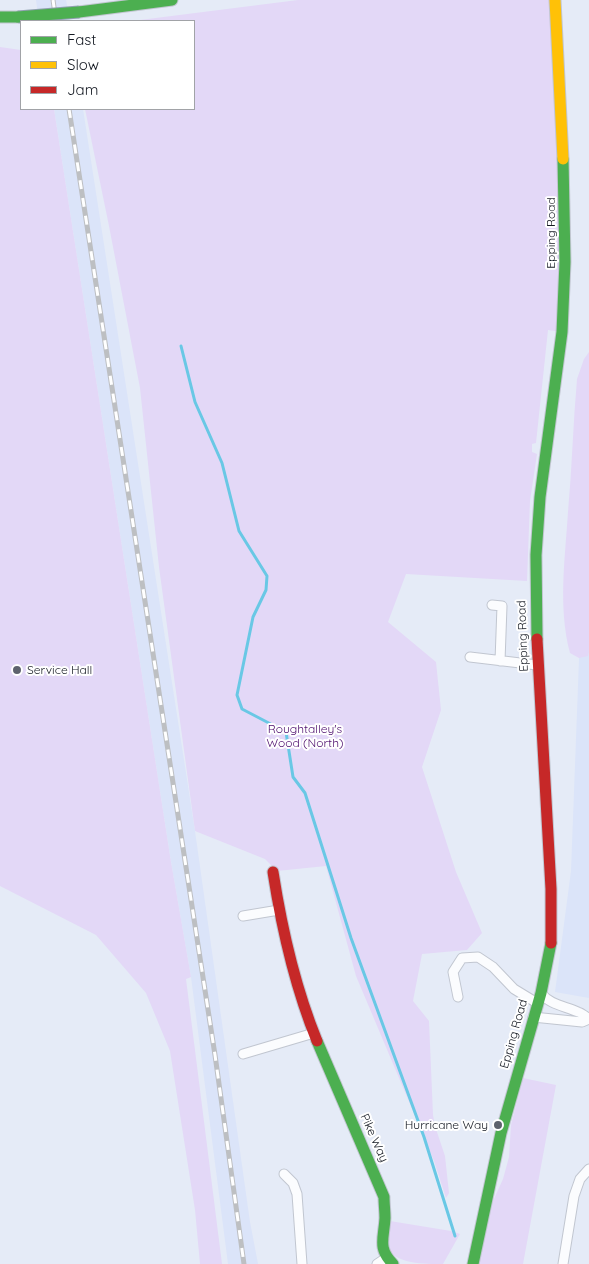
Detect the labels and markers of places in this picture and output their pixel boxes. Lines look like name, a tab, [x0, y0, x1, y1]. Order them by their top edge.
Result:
place label: Service Hall	[27, 663, 92, 677]
marker: Service Hall	[11, 664, 23, 676]
place label: Hurricane Way	[405, 1118, 488, 1132]
marker: Hurricane Way	[492, 1119, 504, 1131]

